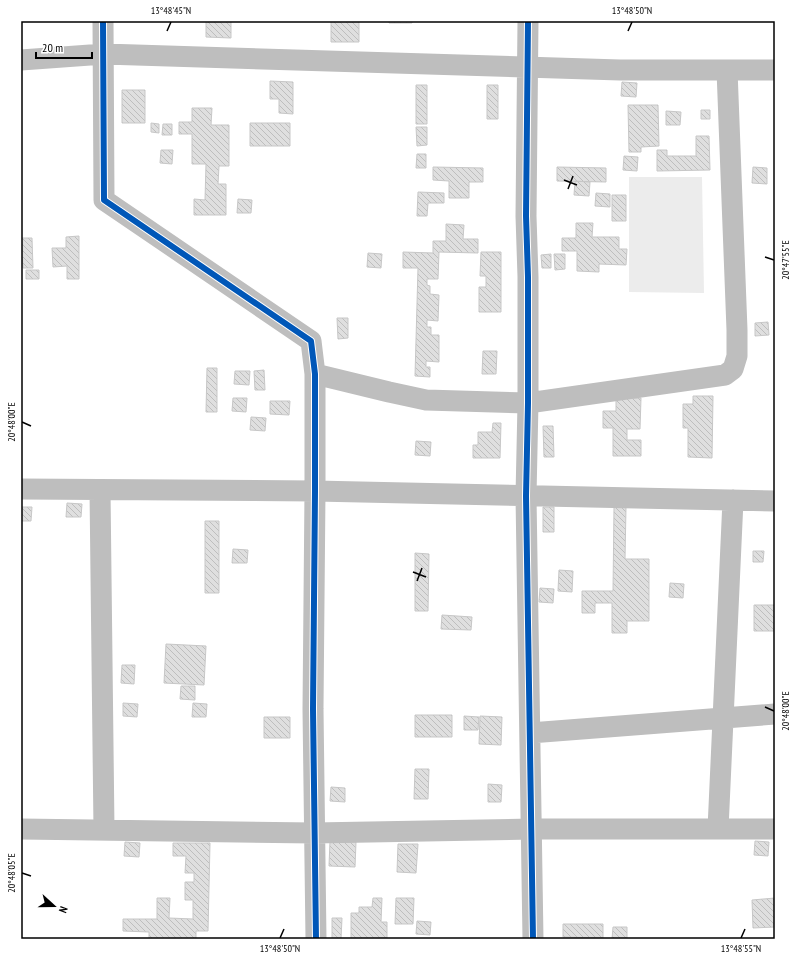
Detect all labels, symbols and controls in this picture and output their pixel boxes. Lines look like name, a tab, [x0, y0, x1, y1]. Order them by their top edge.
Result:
text: 13°48'45"N	[151, 4, 191, 17]
text: 13°48'50"N	[612, 4, 652, 17]
scale bar	[36, 34, 92, 60]
text: 20 m	[42, 40, 63, 55]
text: 20°47'55"E	[779, 240, 792, 280]
text: 20°48'00"E	[5, 402, 18, 442]
text: 20°48'00"E	[779, 691, 792, 731]
text: 20°48'05"E	[5, 853, 18, 893]
north arrow	[34, 886, 74, 926]
text: N	[56, 904, 71, 915]
text: 13°48'50"N	[260, 942, 300, 955]
text: 13°48'55"N	[721, 942, 761, 955]

